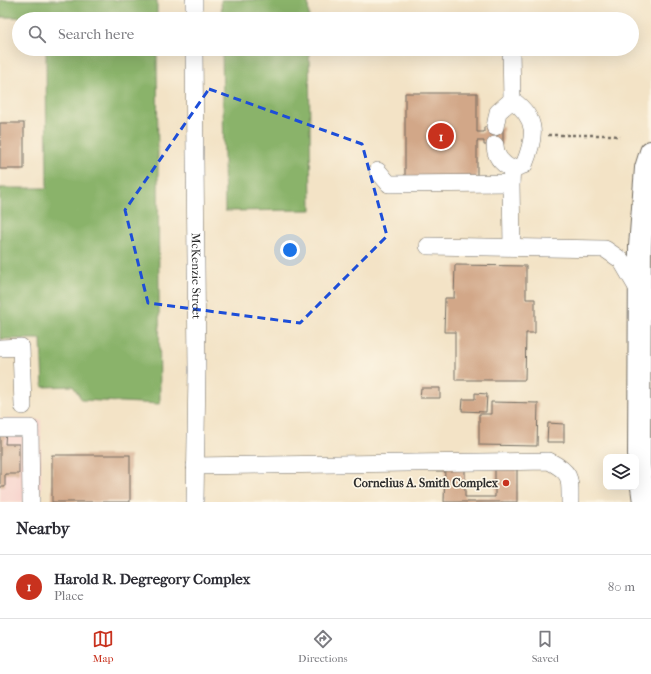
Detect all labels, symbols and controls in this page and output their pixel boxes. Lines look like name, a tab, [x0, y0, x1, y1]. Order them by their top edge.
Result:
search box	[12, 12, 639, 56]
icon: search	[26, 23, 48, 45]
text: Search here	[58, 25, 134, 43]
pin: 1	[428, 121, 454, 151]
street label: McKenzie Street	[189, 233, 204, 320]
your location	[280, 240, 300, 260]
map controls	[603, 454, 639, 490]
button: layers	[603, 454, 639, 490]
place label: Cornelius A. Smith Complex	[354, 476, 499, 491]
marker: Cornelius A. Smith Complex	[501, 478, 511, 488]
text: Nearby	[16, 518, 70, 538]
text: Harold R. Degregory Complex	[54, 570, 250, 588]
text: 1	[27, 579, 31, 594]
text: 80 m	[608, 579, 635, 594]
text: Place	[54, 588, 84, 603]
tab: Map	[92, 628, 114, 665]
tab: Directions	[298, 628, 348, 665]
tab: Saved	[532, 628, 559, 665]

